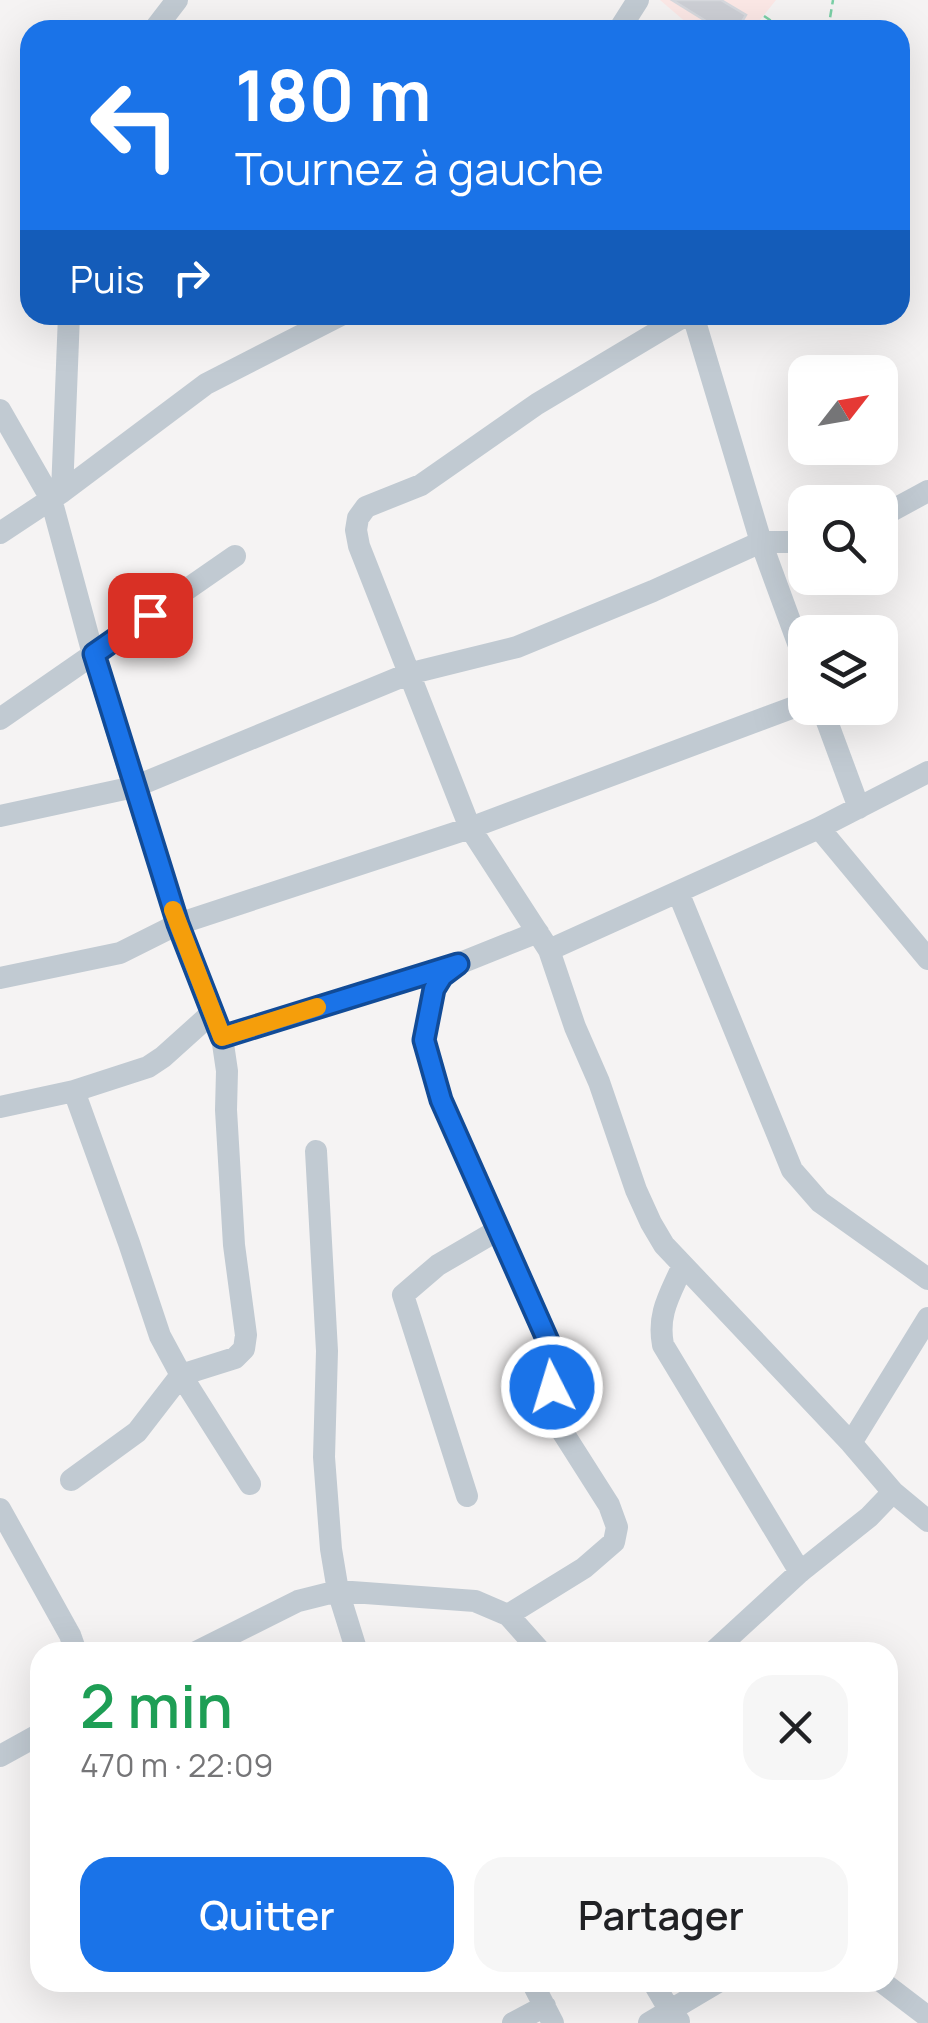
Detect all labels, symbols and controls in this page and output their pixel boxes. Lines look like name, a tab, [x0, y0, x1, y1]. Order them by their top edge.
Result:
text: 180 m	[235, 46, 432, 142]
icon: left	[70, 60, 200, 190]
text: Tournez à gauche	[235, 137, 604, 199]
icon: right	[164, 250, 219, 305]
text: Puis	[70, 252, 144, 304]
north arrow	[788, 355, 898, 465]
map controls	[788, 355, 898, 725]
button: search	[788, 485, 898, 595]
pin	[108, 573, 193, 658]
icon: arrive	[123, 588, 178, 643]
button: layers	[788, 615, 898, 725]
position arrow	[500, 1335, 604, 1439]
text: 2 min	[80, 1664, 233, 1746]
button: close	[743, 1675, 848, 1780]
text: 470 m · 22:09	[80, 1743, 273, 1787]
button: Quitter	[80, 1857, 454, 1972]
button: Partager	[474, 1857, 848, 1972]

